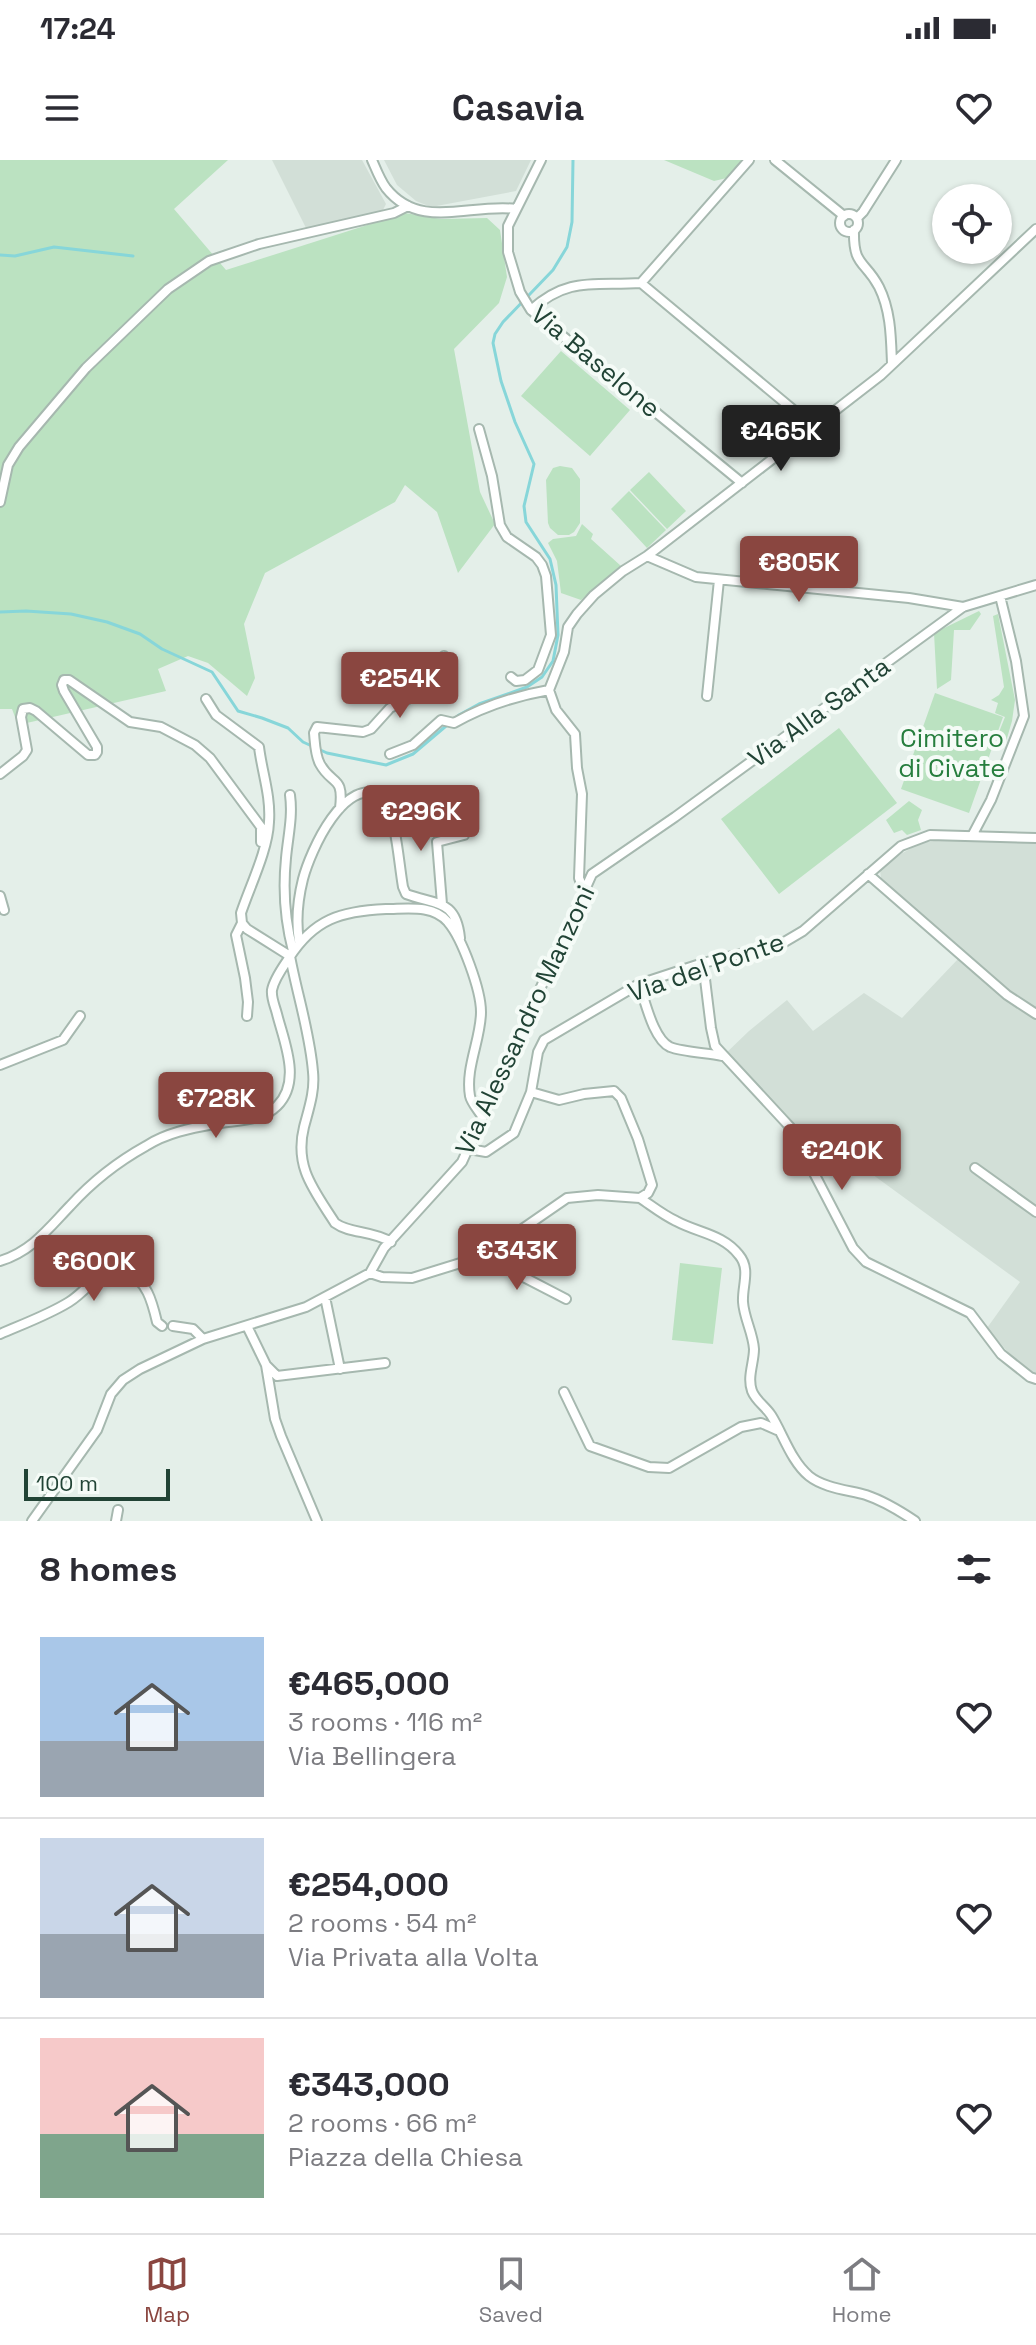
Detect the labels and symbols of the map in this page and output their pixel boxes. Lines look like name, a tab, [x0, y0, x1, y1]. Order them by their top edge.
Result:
street label: Via Baselone	[524, 297, 668, 425]
pin: €465K	[725, 405, 837, 473]
pin: €805K	[743, 536, 855, 604]
street label: Via Alla Santa	[741, 649, 897, 775]
pin: €254K	[344, 652, 456, 720]
park label: Cimitero di Civate	[898, 721, 1006, 785]
pin: €296K	[365, 785, 477, 853]
street label: Via Alessandro Manzoni	[448, 880, 602, 1160]
street label: Via del Ponte	[623, 924, 789, 1010]
pin: €728K	[160, 1072, 272, 1140]
pin: €240K	[786, 1124, 898, 1192]
pin: €343K	[461, 1224, 573, 1292]
pin: €600K	[38, 1235, 150, 1303]
scale bar	[24, 1465, 170, 1501]

